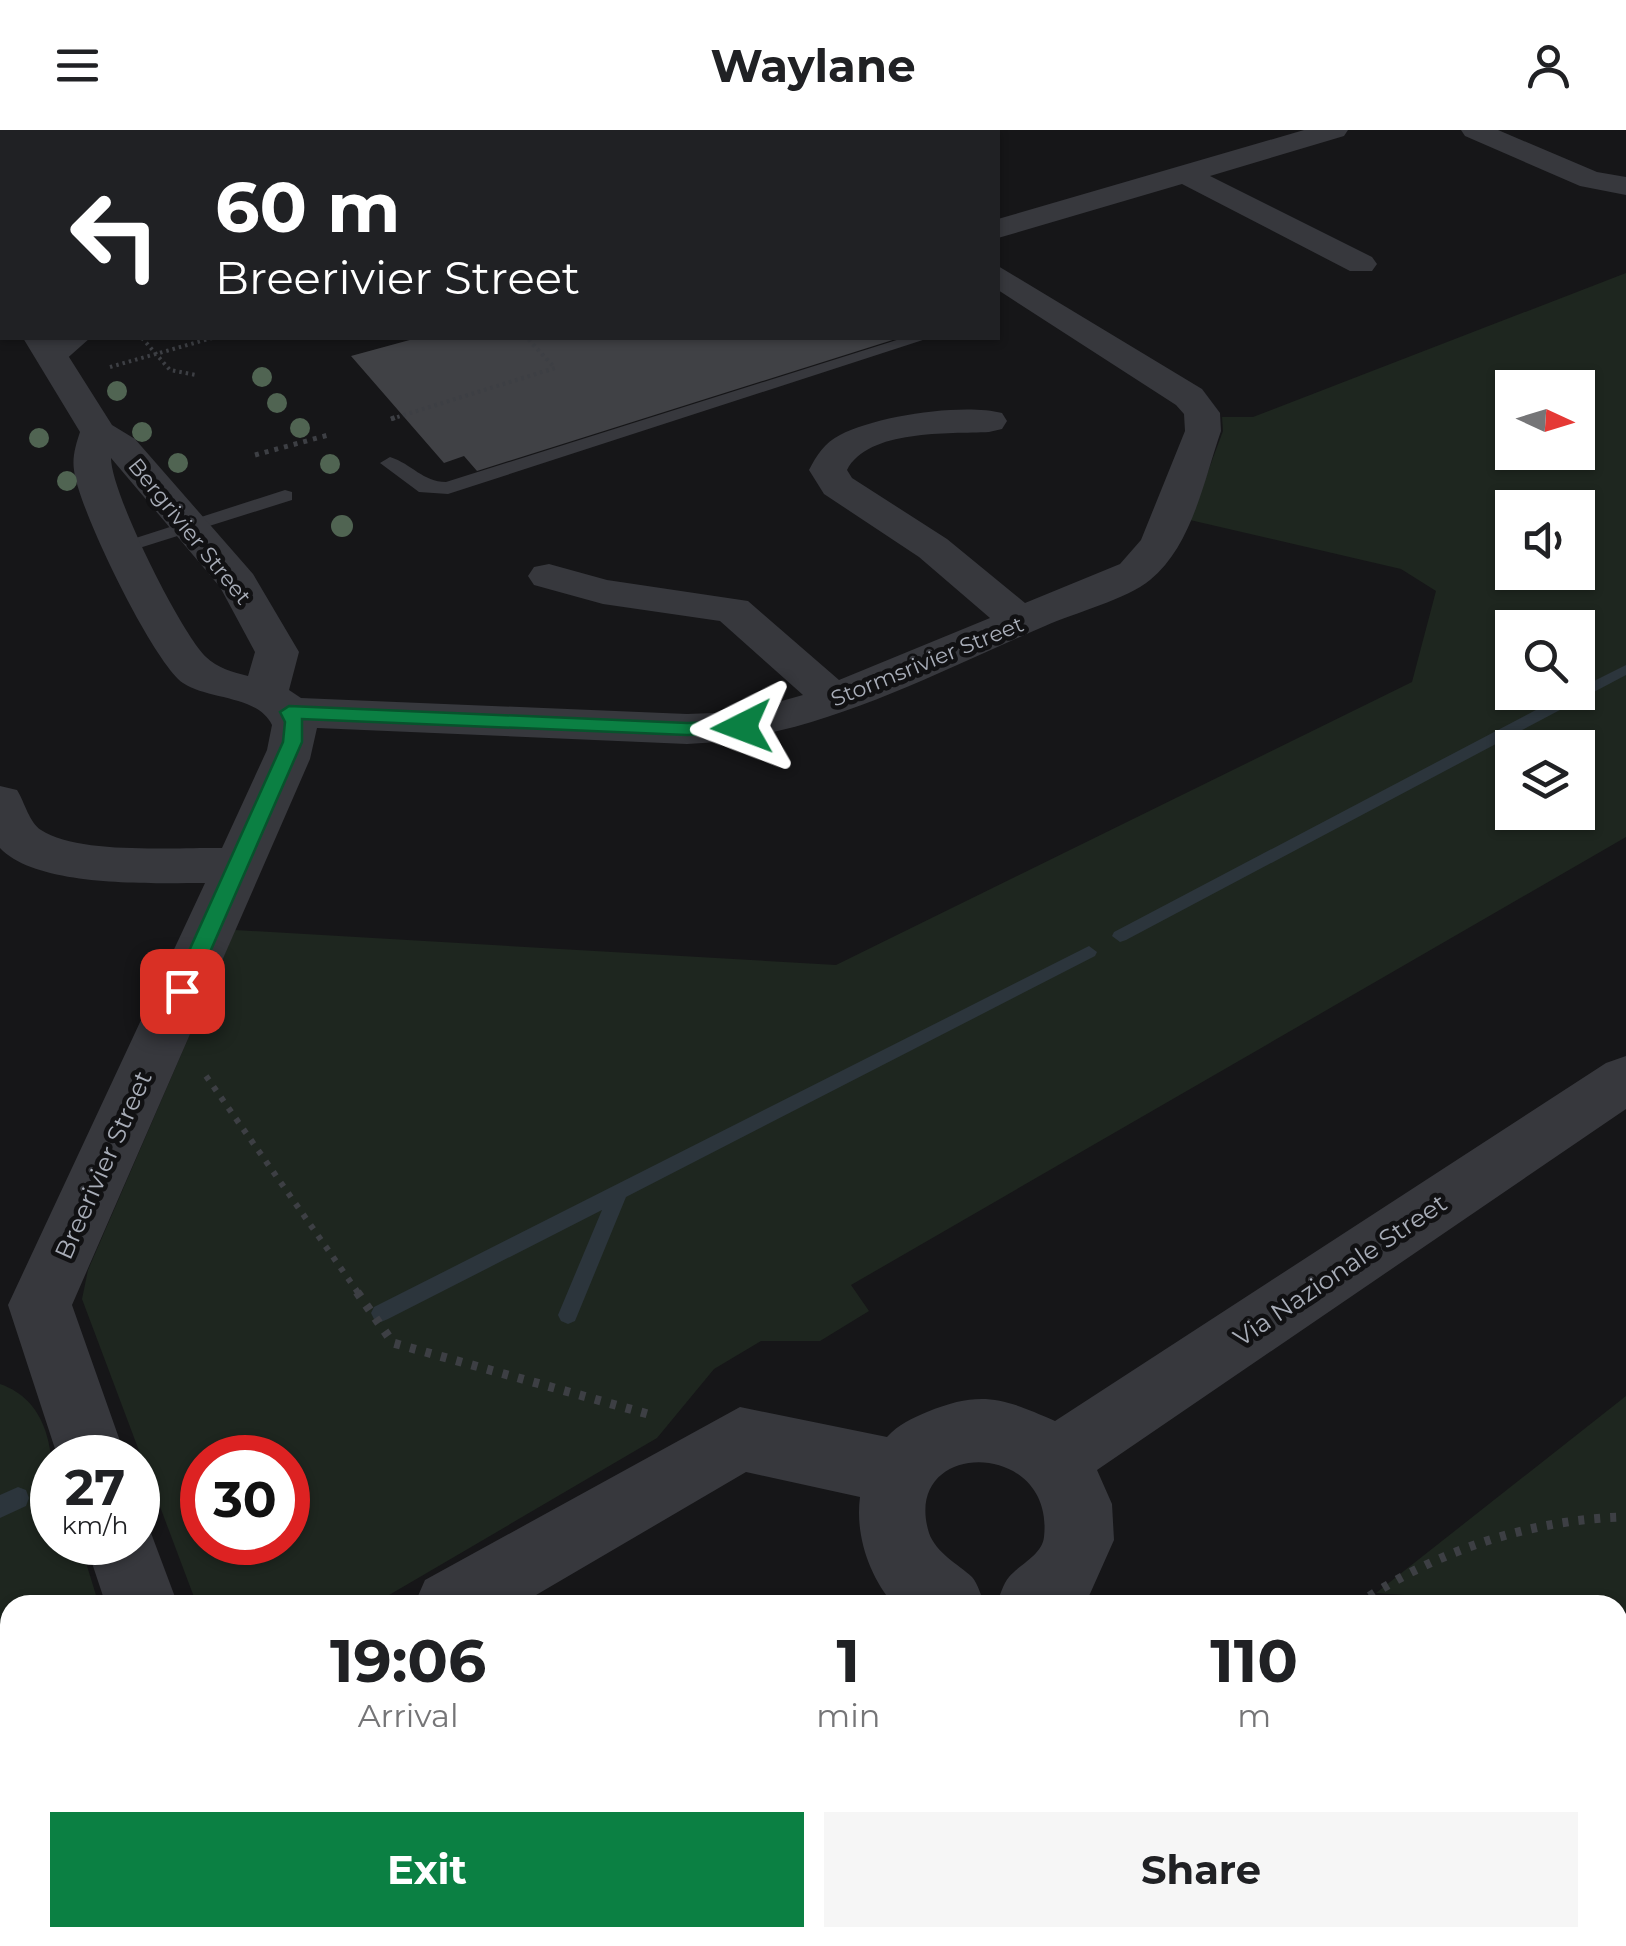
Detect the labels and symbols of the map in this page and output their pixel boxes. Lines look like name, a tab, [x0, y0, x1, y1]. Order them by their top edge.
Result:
north arrow	[1495, 370, 1595, 470]
street label: Bergrivier Street	[122, 453, 257, 610]
street label: Stormsrivier Street	[827, 610, 1028, 712]
position arrow	[690, 675, 794, 779]
pin	[140, 949, 225, 1034]
street label: Breerivier Street	[48, 1066, 158, 1264]
street label: Via Nazionale Street	[1228, 1187, 1452, 1353]
speed limit sign: 30	[180, 1435, 310, 1565]

